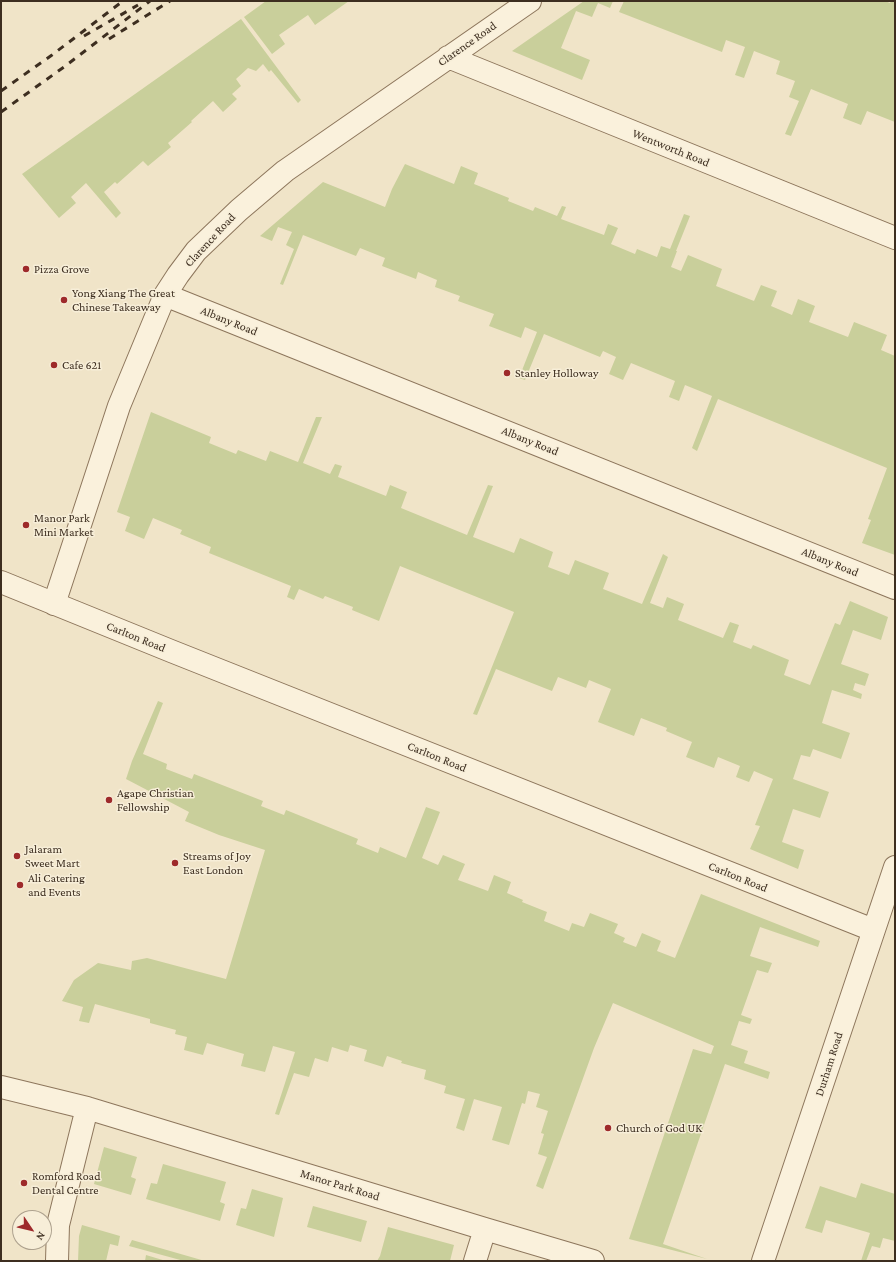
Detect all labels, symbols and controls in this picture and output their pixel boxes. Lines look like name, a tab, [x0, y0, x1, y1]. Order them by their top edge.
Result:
street label: Clarence Road	[435, 19, 499, 69]
street label: Wentworth Road	[630, 126, 712, 170]
street label: Clarence Road	[181, 210, 239, 270]
place label: Pizza Grove	[34, 262, 89, 276]
marker: Pizza Grove	[21, 264, 31, 274]
place label: Yong Xiang The Great Chinese Takeaway	[72, 286, 175, 314]
marker: Yong Xiang The Great Chinese Takeaway	[59, 295, 69, 305]
street label: Albany Road	[198, 303, 260, 339]
place label: Cafe 621	[62, 358, 101, 372]
marker: Cafe 621	[49, 360, 59, 370]
place label: Stanley Holloway	[515, 366, 599, 380]
marker: Stanley Holloway	[502, 368, 512, 378]
street label: Albany Road	[499, 423, 561, 459]
place label: Manor Park Mini Market	[34, 511, 94, 539]
marker: Manor Park Mini Market	[21, 520, 31, 530]
street label: Albany Road	[799, 544, 861, 580]
street label: Carlton Road	[104, 619, 168, 655]
street label: Carlton Road	[405, 739, 469, 775]
place label: Agape Christian Fellowship	[117, 786, 194, 814]
marker: Agape Christian Fellowship	[104, 795, 114, 805]
place label: Jalaram Sweet Mart	[25, 842, 80, 870]
place label: Streams of Joy East London	[183, 849, 251, 877]
marker: Jalaram Sweet Mart	[12, 851, 22, 861]
marker: Streams of Joy East London	[170, 858, 180, 868]
street label: Carlton Road	[706, 859, 770, 895]
place label: Ali Catering and Events	[28, 871, 85, 899]
marker: Ali Catering and Events	[15, 880, 25, 890]
street label: Durham Road	[812, 1030, 846, 1098]
place label: Church of God UK	[616, 1121, 702, 1135]
marker: Church of God UK	[603, 1123, 613, 1133]
street label: Manor Park Road	[299, 1166, 381, 1204]
place label: Romford Road Dental Centre	[32, 1169, 100, 1197]
marker: Romford Road Dental Centre	[19, 1178, 29, 1188]
north arrow	[12, 1210, 52, 1250]
text: N	[34, 1230, 48, 1243]

